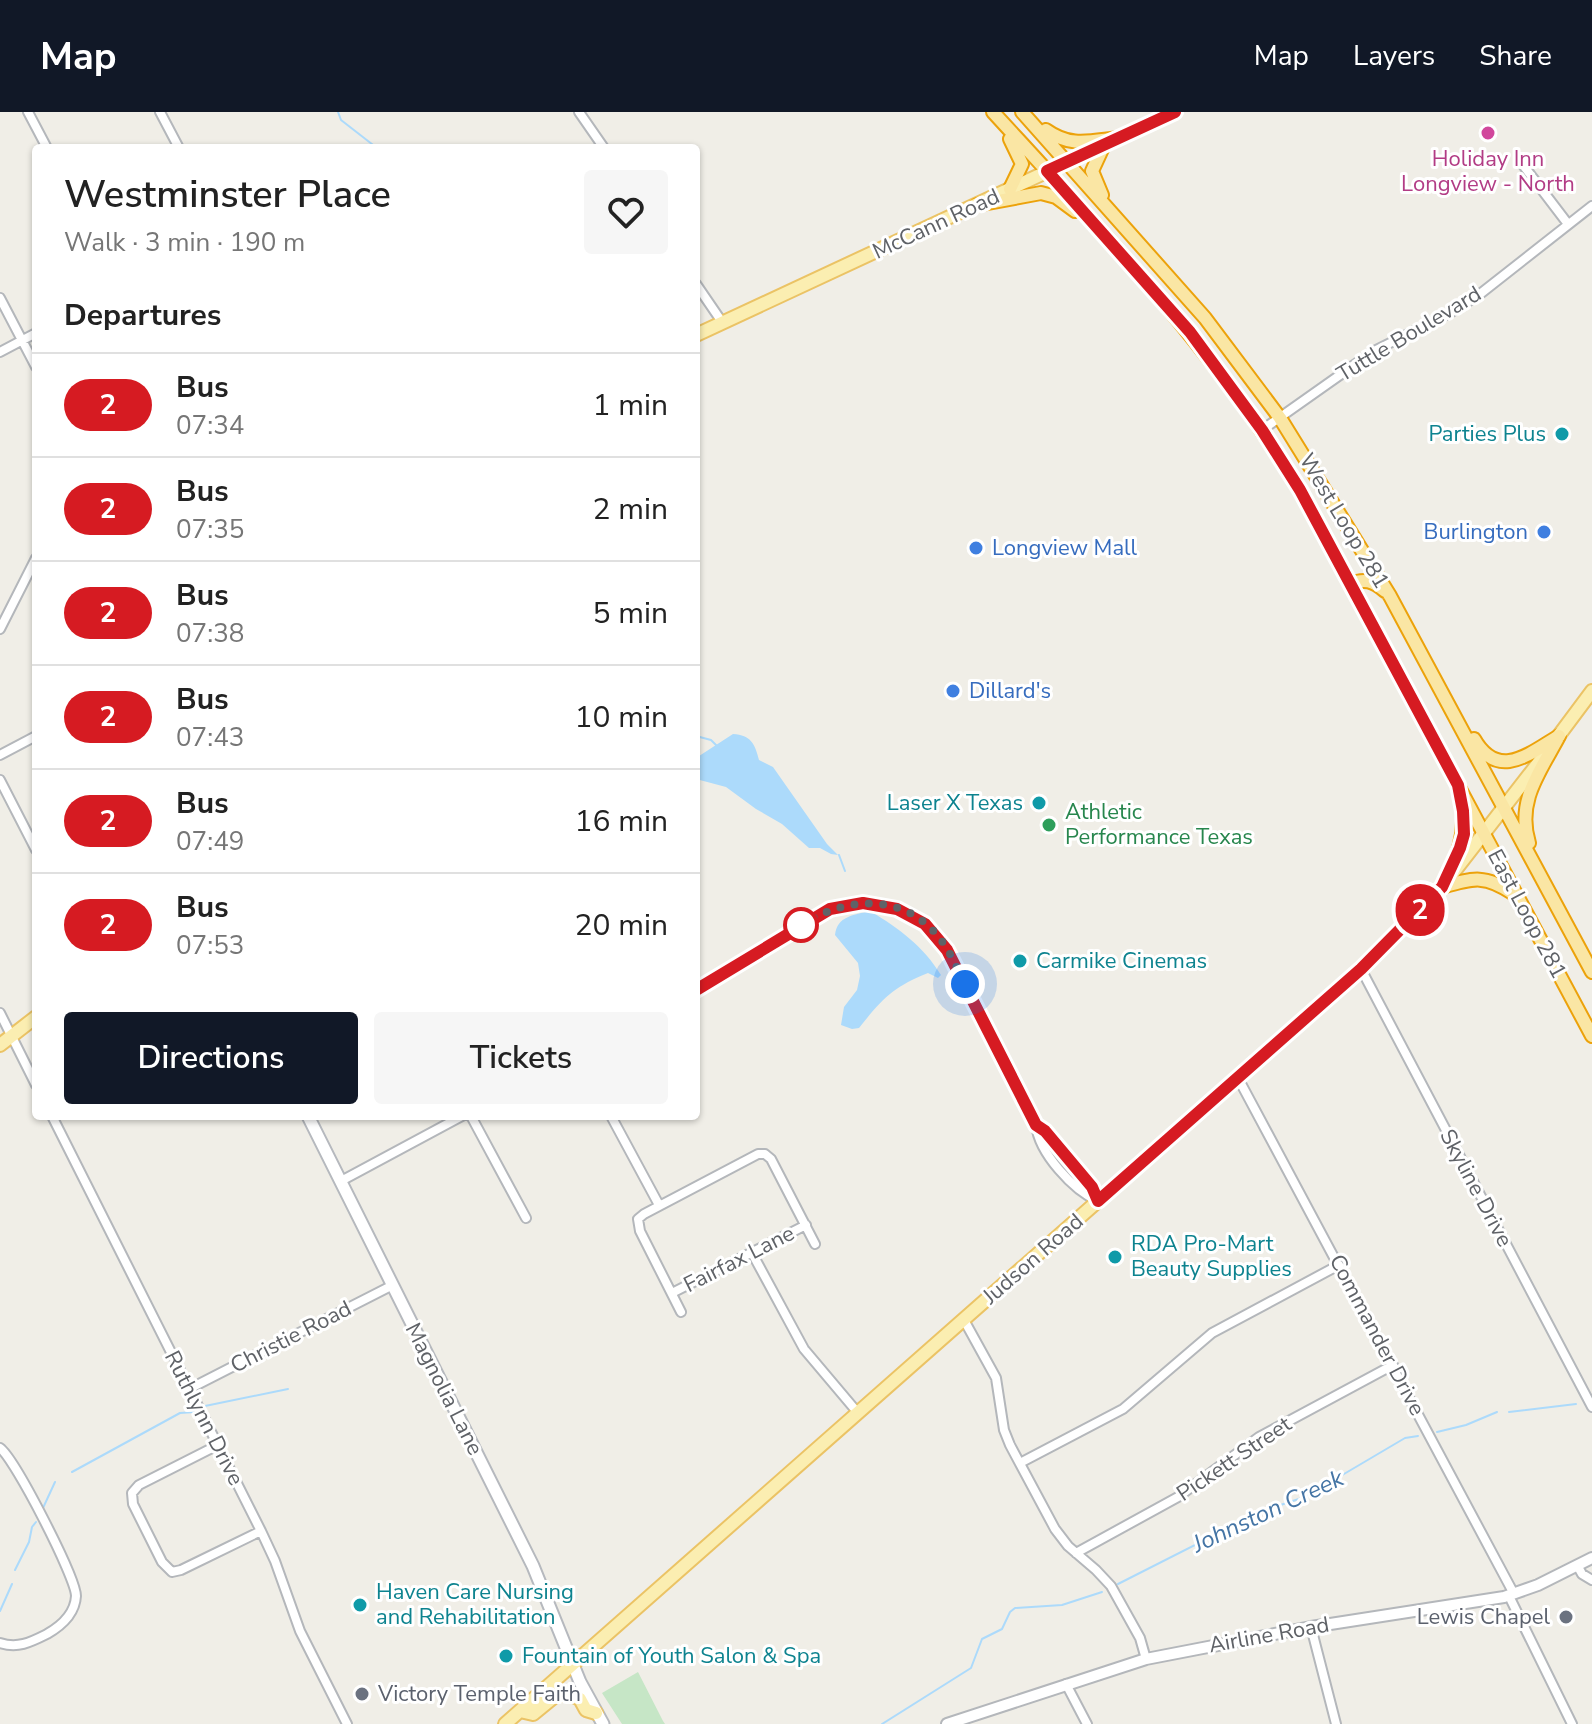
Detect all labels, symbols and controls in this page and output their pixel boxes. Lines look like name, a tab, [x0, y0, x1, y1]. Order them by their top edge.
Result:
text: Map	[40, 31, 117, 82]
text: Map	[1254, 37, 1309, 75]
text: Layers	[1353, 37, 1435, 75]
text: Share	[1479, 37, 1552, 75]
marker: Holiday Inn Longview - North	[1479, 124, 1497, 142]
place label: Holiday Inn Longview - North	[1401, 144, 1575, 199]
text: Westminster Place	[64, 169, 391, 220]
button: heart	[584, 170, 668, 254]
street label: McCann Road	[868, 181, 1004, 267]
text: Walk · 3 min · 190 m	[64, 225, 305, 260]
street label: Tuttle Boulevard	[1331, 279, 1487, 389]
text: Departures	[64, 295, 221, 336]
text: Bus	[176, 367, 229, 408]
text: 1 min	[593, 385, 668, 426]
text: 2	[100, 386, 116, 424]
text: 07:34	[176, 408, 244, 443]
place label: Parties Plus	[1428, 419, 1546, 449]
marker: Parties Plus	[1553, 425, 1571, 443]
street label: West Loop 281	[1292, 448, 1396, 594]
text: Bus	[176, 471, 229, 512]
text: 2 min	[593, 489, 668, 530]
text: 2	[100, 490, 116, 528]
text: 07:35	[176, 512, 244, 547]
place label: Burlington	[1424, 517, 1528, 547]
marker: Burlington	[1535, 523, 1553, 541]
place label: Longview Mall	[992, 533, 1138, 563]
marker: Longview Mall	[967, 539, 985, 557]
text: Bus	[176, 575, 229, 616]
text: 5 min	[593, 593, 668, 634]
text: 2	[100, 594, 116, 632]
text: 07:38	[176, 616, 244, 651]
place label: Dillard's	[969, 676, 1051, 706]
text: Bus	[176, 679, 229, 720]
marker: Dillard's	[944, 682, 962, 700]
text: 10 min	[575, 697, 668, 738]
text: 2	[100, 698, 116, 736]
text: 07:43	[176, 720, 244, 755]
text: Bus	[176, 783, 229, 824]
place label: Laser X Texas	[887, 788, 1023, 818]
marker: Laser X Texas	[1030, 794, 1048, 812]
place label: Athletic Performance Texas	[1065, 797, 1253, 852]
text: 16 min	[575, 801, 668, 842]
text: 2	[100, 802, 116, 840]
marker: Athletic Performance Texas	[1040, 816, 1058, 834]
text: 07:49	[176, 824, 244, 859]
street label: East Loop 281	[1480, 844, 1574, 984]
line badge: 2	[1394, 884, 1446, 936]
text: Bus	[176, 887, 229, 928]
text: 2	[1412, 891, 1428, 929]
text: 20 min	[575, 905, 668, 946]
text: 2	[100, 906, 116, 944]
unlabelled marker	[784, 908, 818, 942]
text: 07:53	[176, 928, 244, 963]
place label: Carmike Cinemas	[1036, 946, 1207, 976]
marker: Carmike Cinemas	[1011, 952, 1029, 970]
your location	[945, 964, 985, 1004]
button: Directions	[64, 1012, 358, 1104]
button: Tickets	[374, 1012, 668, 1104]
street label: Skyline Drive	[1432, 1124, 1520, 1252]
street label: Judson Road	[975, 1207, 1090, 1312]
street label: Fairfax Lane	[678, 1218, 800, 1300]
place label: RDA Pro-Mart Beauty Supplies	[1131, 1229, 1292, 1284]
marker: RDA Pro-Mart Beauty Supplies	[1106, 1248, 1124, 1266]
street label: Commander Drive	[1322, 1249, 1432, 1421]
street label: Christie Road	[225, 1294, 357, 1380]
street label: Magnolia Lane	[398, 1318, 490, 1460]
street label: Ruthlynn Drive	[157, 1345, 251, 1491]
street label: Pickett Street	[1171, 1409, 1298, 1508]
water label: Johnston Creek	[1186, 1462, 1350, 1560]
place label: Haven Care Nursing and Rehabilitation	[376, 1577, 574, 1632]
marker: Haven Care Nursing and Rehabilitation	[351, 1596, 369, 1614]
place label: Lewis Chapel	[1417, 1602, 1550, 1632]
marker: Lewis Chapel	[1557, 1608, 1575, 1626]
street label: Airline Road	[1206, 1610, 1332, 1660]
place label: Fountain of Youth Salon & Spa	[522, 1641, 821, 1671]
marker: Fountain of Youth Salon & Spa	[497, 1647, 515, 1665]
place label: Victory Temple Faith	[377, 1679, 581, 1709]
marker: Victory Temple Faith	[353, 1685, 371, 1703]

